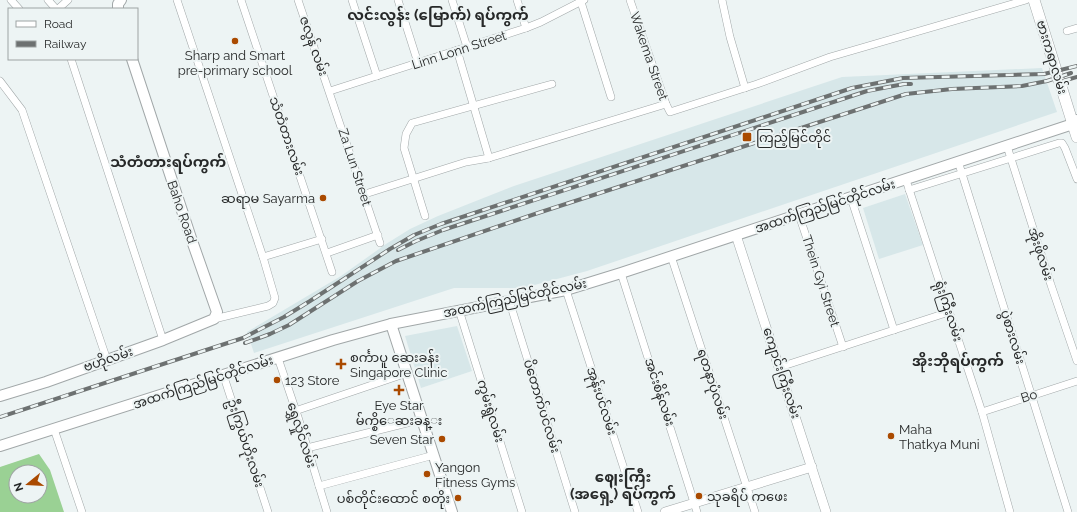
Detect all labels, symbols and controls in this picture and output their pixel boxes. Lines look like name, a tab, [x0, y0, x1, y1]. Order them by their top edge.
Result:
district label: လင်းလွန်း (မြောက်) ရပ်ကွက်	[347, 5, 529, 27]
legend	[8, 8, 138, 60]
street label: Wakema Street	[627, 10, 671, 103]
street label: ဇလွန် လမ်း	[294, 14, 332, 79]
text: Road	[44, 17, 73, 31]
street label: ဗားကရာလမ်း	[1031, 18, 1071, 97]
street label: Linn Lonn Street	[410, 27, 509, 72]
marker: Sharp and Smart pre-primary school	[230, 36, 240, 46]
text: Railway	[44, 37, 87, 51]
place label: Sharp and Smart pre-primary school	[178, 48, 293, 78]
street label: သံတံတားလမ်း	[267, 94, 308, 177]
street label: Za Lun Street	[335, 126, 375, 208]
place label: ကြည့်မြင်တိုင်	[756, 129, 831, 148]
marker: ကြည့်မြင်တိုင်	[741, 131, 753, 143]
district label: သံတံတားရပ်ကွက်	[110, 152, 226, 174]
street label: အထက်ကြည်မြင်တိုင်လမ်း	[753, 175, 898, 239]
street label: Baho Road	[164, 179, 200, 245]
place label: ဆရာမ Sayarma	[221, 191, 315, 209]
marker: ဆရာမ Sayarma	[318, 193, 328, 203]
street label: အိုးဖိုလမ်း	[1023, 225, 1058, 283]
street label: Thein Gyi Street	[799, 233, 843, 329]
street label: အထက်ကြည်မြင်တိုင်လမ်း	[442, 274, 589, 323]
street label: ရုံးကြီးလမ်း	[929, 278, 967, 344]
street label: ပွဲစားလမ်း	[995, 308, 1029, 367]
street label: ကျောင်းကြီးလမ်း	[757, 325, 805, 421]
street label: ဗဟိုလမ်း	[81, 343, 136, 377]
street label: ရတနာပုံလမ်း	[692, 346, 732, 422]
place label: စင်္ကာပူ ဆေးခန်း Singapore Clinic	[350, 349, 447, 380]
street label: အထက်ကြည်မြင်တိုင်လမ်း	[131, 351, 276, 415]
district label: အိုးဘိုရပ်ကွက်	[912, 351, 1004, 373]
street label: အင်းစိန်လမ်း	[639, 356, 679, 429]
street label: ပိတောက်ပင်လမ်း	[521, 357, 564, 455]
marker: စင်္ကာပူ ဆေးခန်း Singapore Clinic	[335, 358, 347, 370]
street label: အုန်းပင်လမ်း	[581, 365, 621, 438]
place label: 123 Store	[285, 373, 340, 388]
marker: 123 Store	[272, 375, 282, 385]
street label: ကွမ်းရွဲလမ်း	[471, 378, 509, 445]
marker: Eye Star မ်က္စိေဆးခန္း	[393, 384, 405, 396]
street label: Bo	[1019, 386, 1039, 406]
street label: ဦးကြွယ်ဟိုးလမ်း	[222, 396, 268, 490]
place label: Eye Star မ်က္စိေဆးခန္း	[356, 398, 442, 431]
street label: ရွှေလှိုင်လမ်း	[282, 400, 321, 471]
place label: Maha Thatkya Muni	[899, 422, 980, 452]
marker: Maha Thatkya Muni	[886, 431, 896, 441]
place label: Seven Star	[370, 432, 434, 447]
marker: Seven Star	[437, 434, 447, 444]
place label: Yangon Fitness Gyms	[435, 460, 515, 490]
north arrow	[8, 464, 48, 504]
district label: ဈေးကြီး (အရှေ့) ရပ်ကွက်	[570, 467, 676, 506]
marker: Yangon Fitness Gyms	[422, 469, 432, 479]
text: N	[11, 481, 26, 493]
place label: သုခရိပ် ကဖေး	[707, 488, 787, 507]
place label: ပစ်တိုင်းထောင် စတိုး	[337, 490, 450, 509]
marker: သုခရိပ် ကဖေး	[694, 491, 704, 501]
marker: ပစ်တိုင်းထောင် စတိုး	[453, 493, 463, 503]

